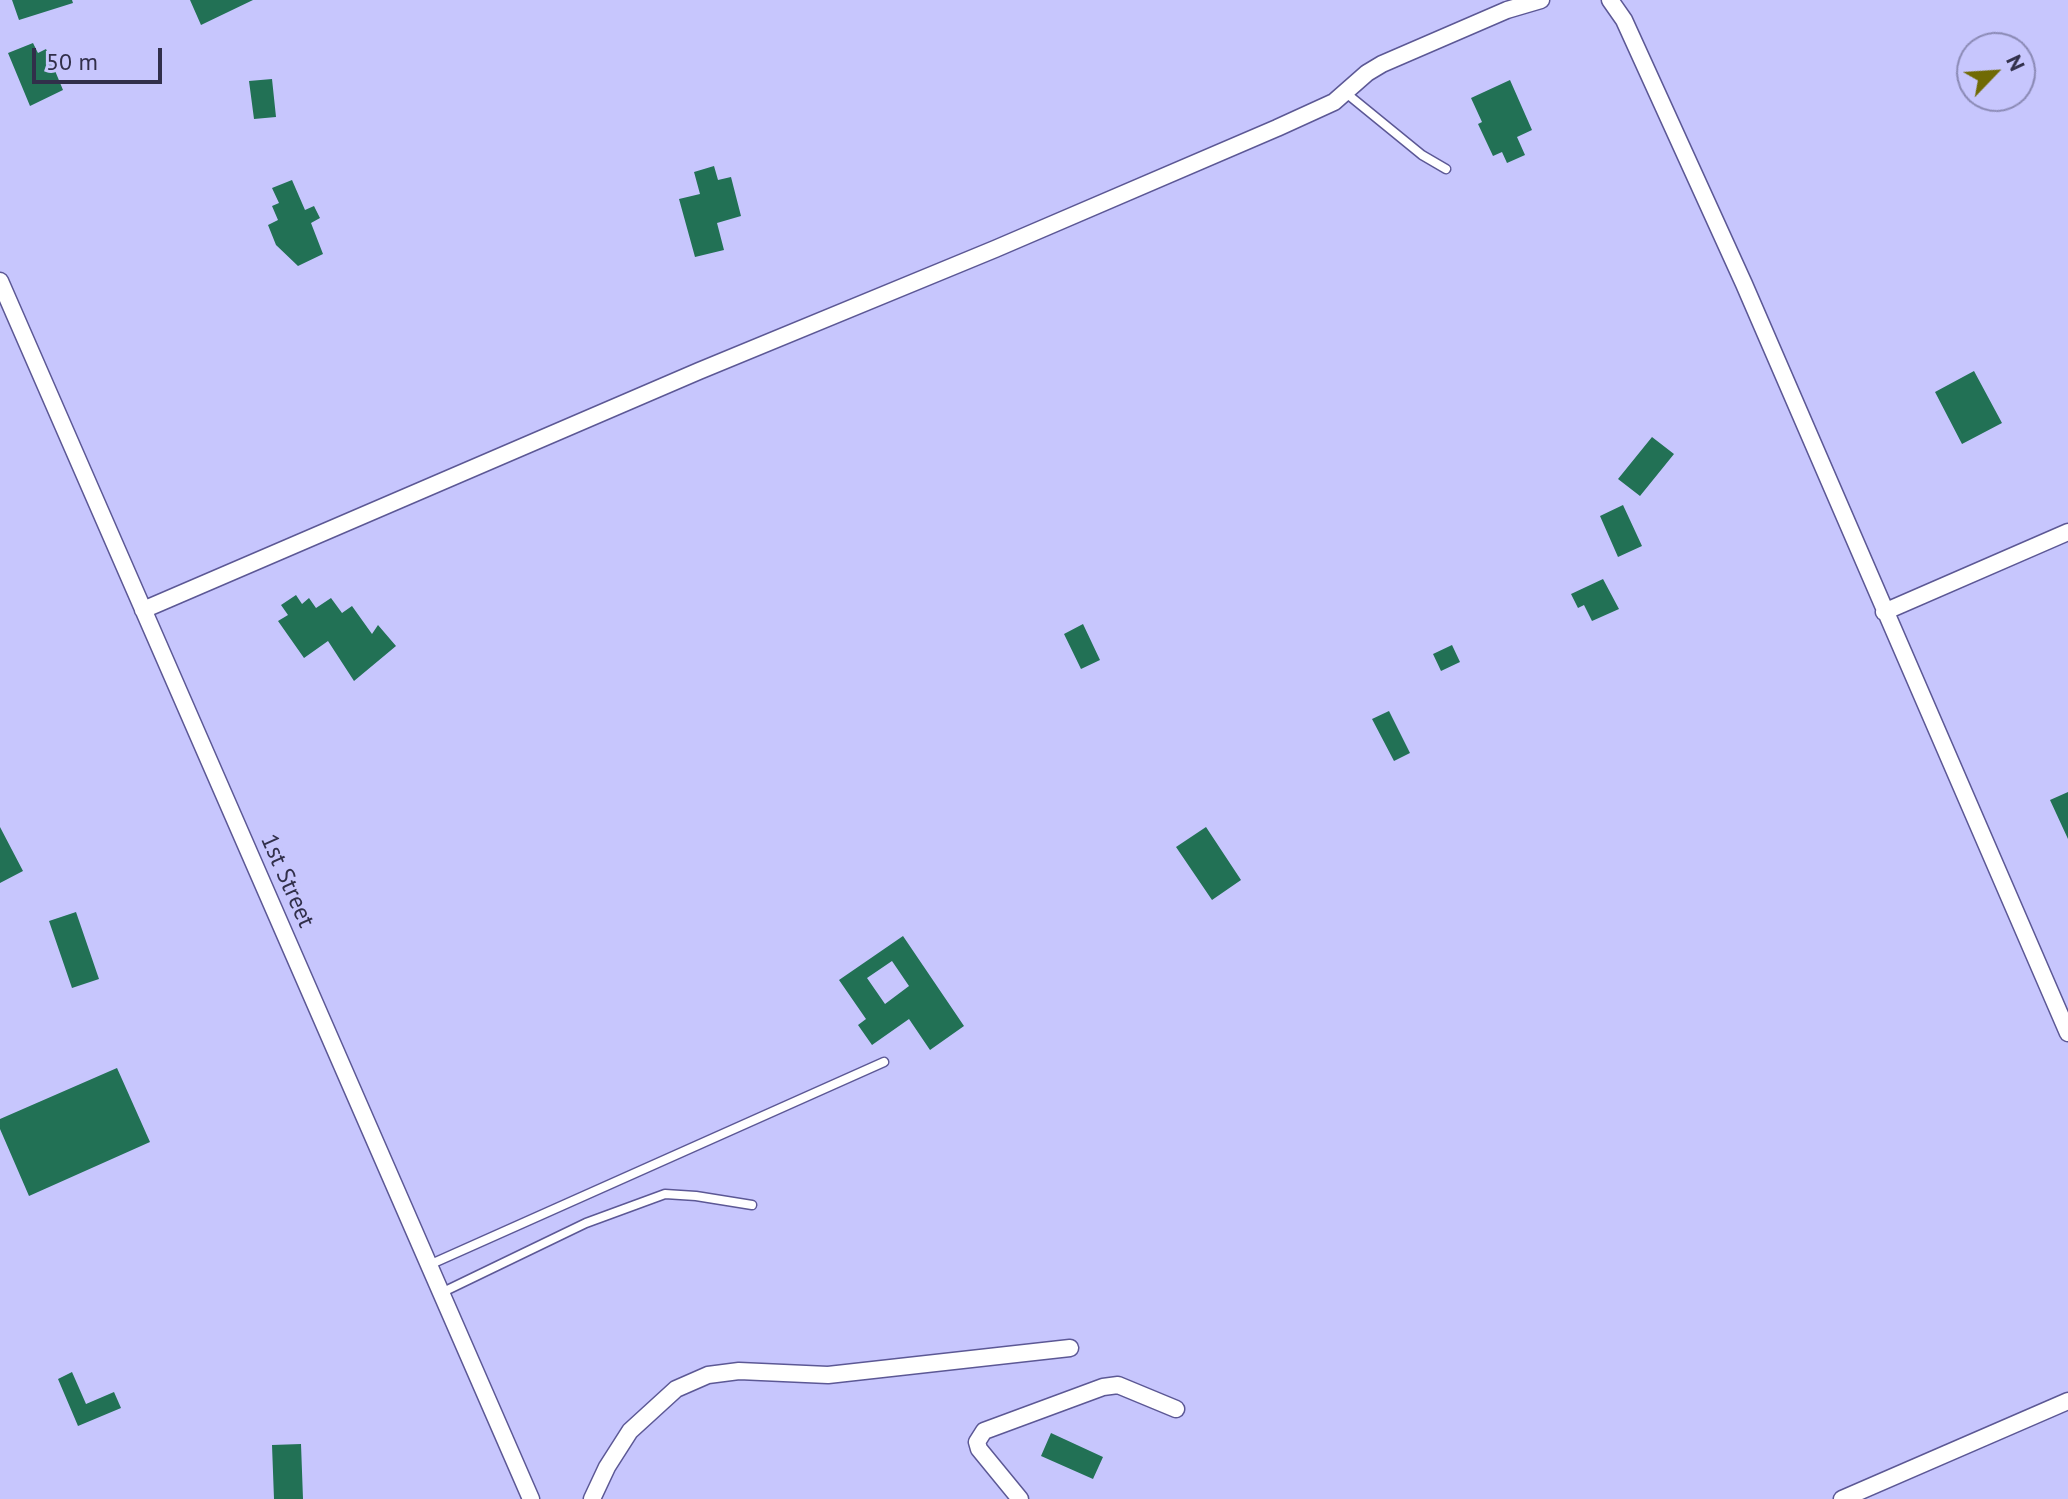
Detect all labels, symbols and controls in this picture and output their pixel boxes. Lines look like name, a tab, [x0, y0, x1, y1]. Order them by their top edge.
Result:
scale bar	[36, 32, 166, 82]
north arrow	[1956, 32, 2036, 112]
text: 50 m	[46, 46, 98, 77]
text: N	[2000, 50, 2032, 75]
street label: 1st Street	[254, 830, 320, 932]

